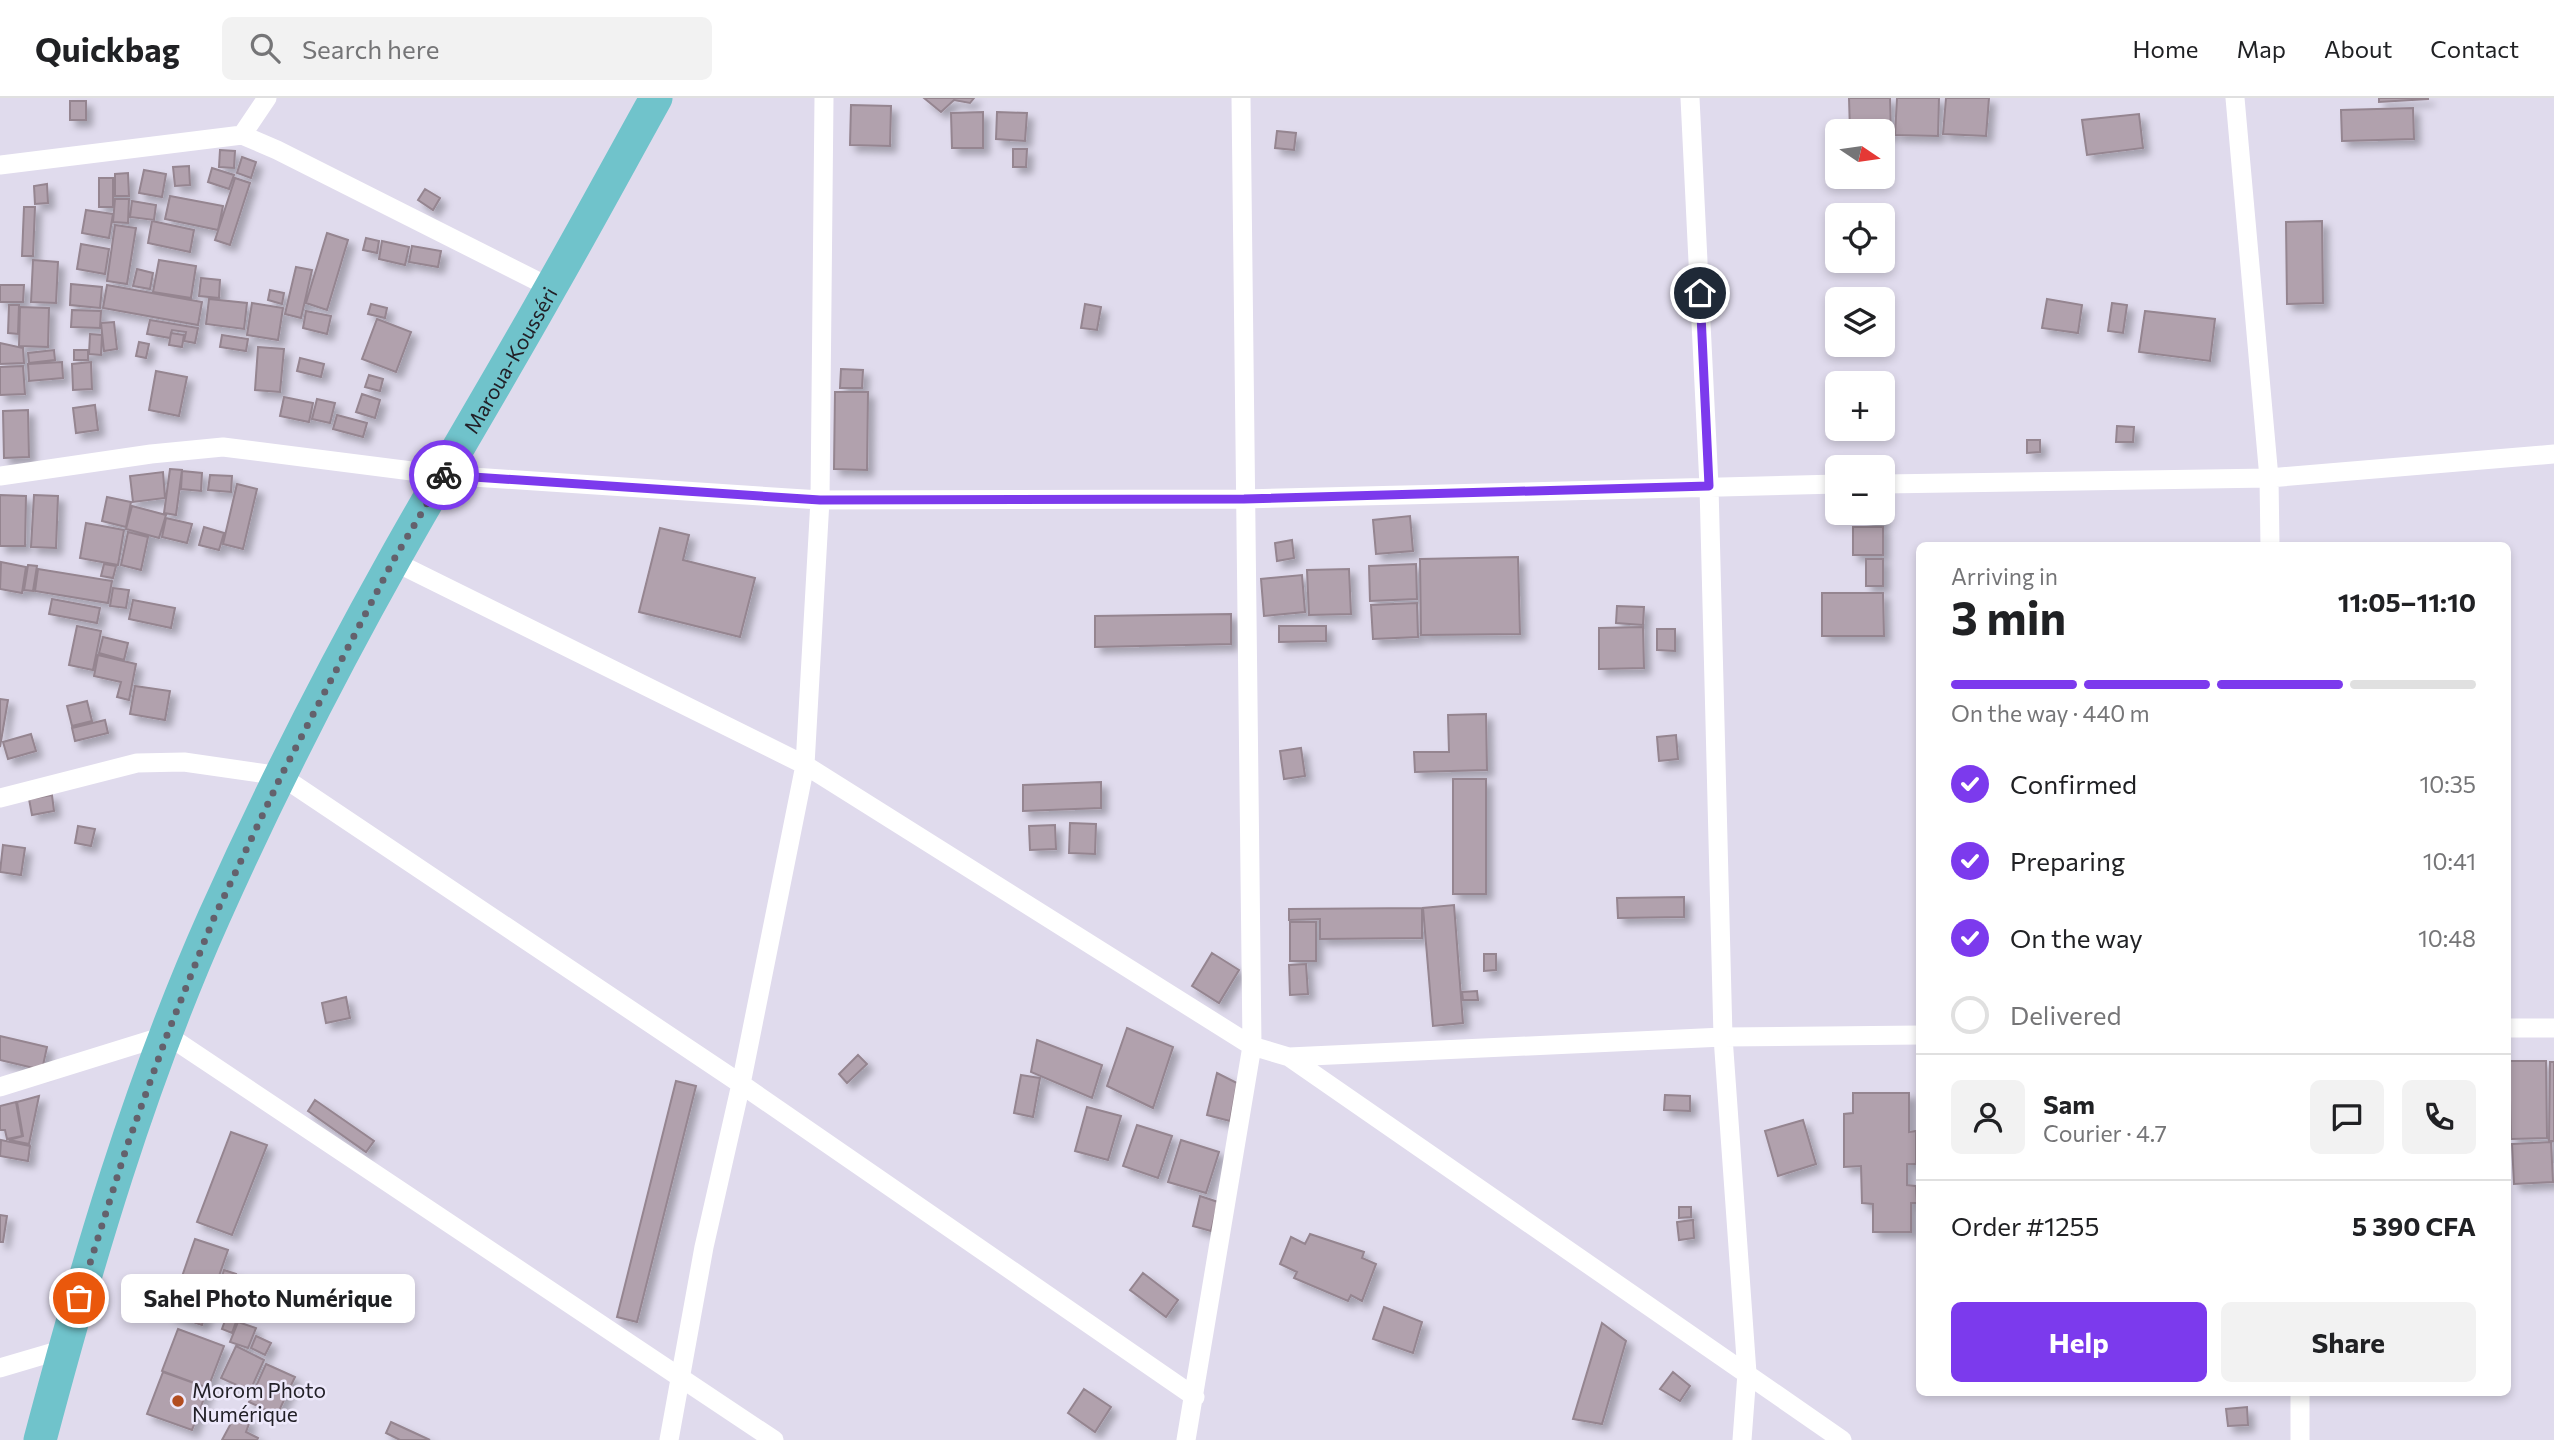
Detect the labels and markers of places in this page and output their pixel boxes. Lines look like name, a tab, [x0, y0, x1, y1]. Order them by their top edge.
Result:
pin	[1670, 263, 1730, 323]
pin	[49, 1268, 109, 1328]
callout: Sahel Photo Numérique	[121, 1274, 415, 1322]
place label: Morom Photo Numérique	[192, 1377, 326, 1426]
marker: Morom Photo Numérique	[170, 1393, 186, 1409]

